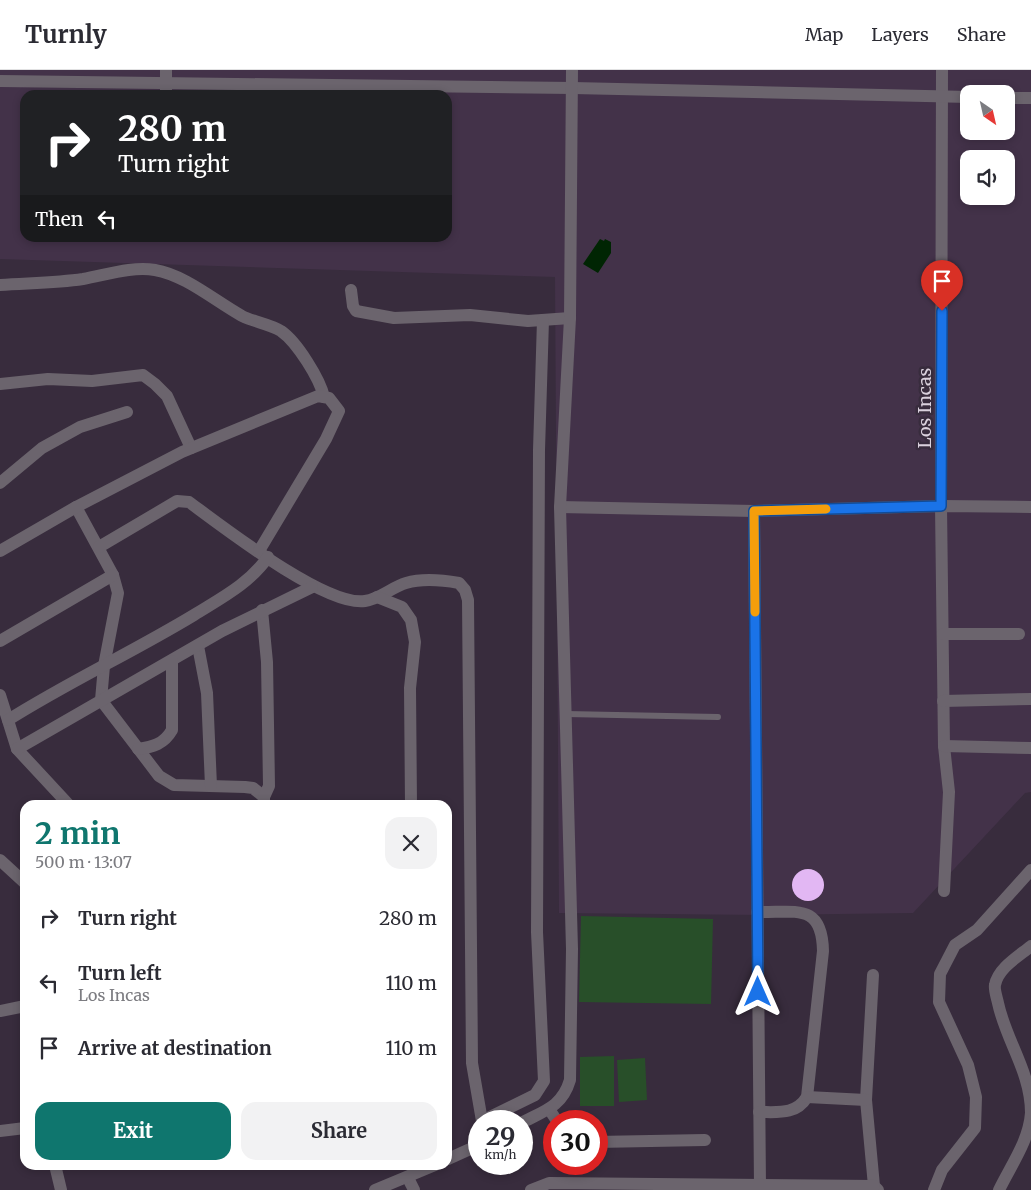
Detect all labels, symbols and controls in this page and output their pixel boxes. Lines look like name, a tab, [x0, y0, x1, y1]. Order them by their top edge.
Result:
text: Turnly	[25, 19, 107, 50]
text: Map	[805, 23, 843, 46]
text: Layers	[871, 23, 929, 46]
text: Share	[957, 23, 1006, 46]
north arrow	[960, 85, 1015, 140]
map controls	[960, 85, 1015, 205]
text: 280 m	[118, 107, 226, 151]
icon: right	[35, 110, 100, 175]
text: Turn right	[118, 150, 229, 178]
button: sound	[960, 150, 1015, 205]
icon: left	[93, 205, 121, 233]
text: Then	[35, 207, 83, 231]
pin	[921, 260, 963, 311]
icon: arrive	[928, 267, 956, 295]
street label: Los Incas	[913, 367, 936, 448]
text: 2 min	[35, 814, 120, 852]
button: close	[385, 817, 437, 869]
text: 500 m · 13:07	[35, 852, 132, 872]
icon: right	[35, 904, 63, 932]
text: Turn right	[78, 906, 177, 930]
text: 280 m	[379, 906, 437, 930]
text: Turn left	[78, 961, 162, 985]
position arrow	[731, 965, 783, 1017]
icon: left	[35, 969, 63, 997]
text: 110 m	[386, 971, 437, 995]
text: Los Incas	[78, 985, 150, 1005]
icon: arrive	[35, 1034, 63, 1062]
text: Arrive at destination	[78, 1036, 272, 1060]
text: 110 m	[386, 1036, 437, 1060]
button: Exit	[35, 1102, 231, 1160]
button: Share	[241, 1102, 437, 1160]
speed limit sign: 30	[543, 1110, 608, 1175]
text: 29	[486, 1120, 515, 1152]
text: km/h	[485, 1147, 516, 1162]

